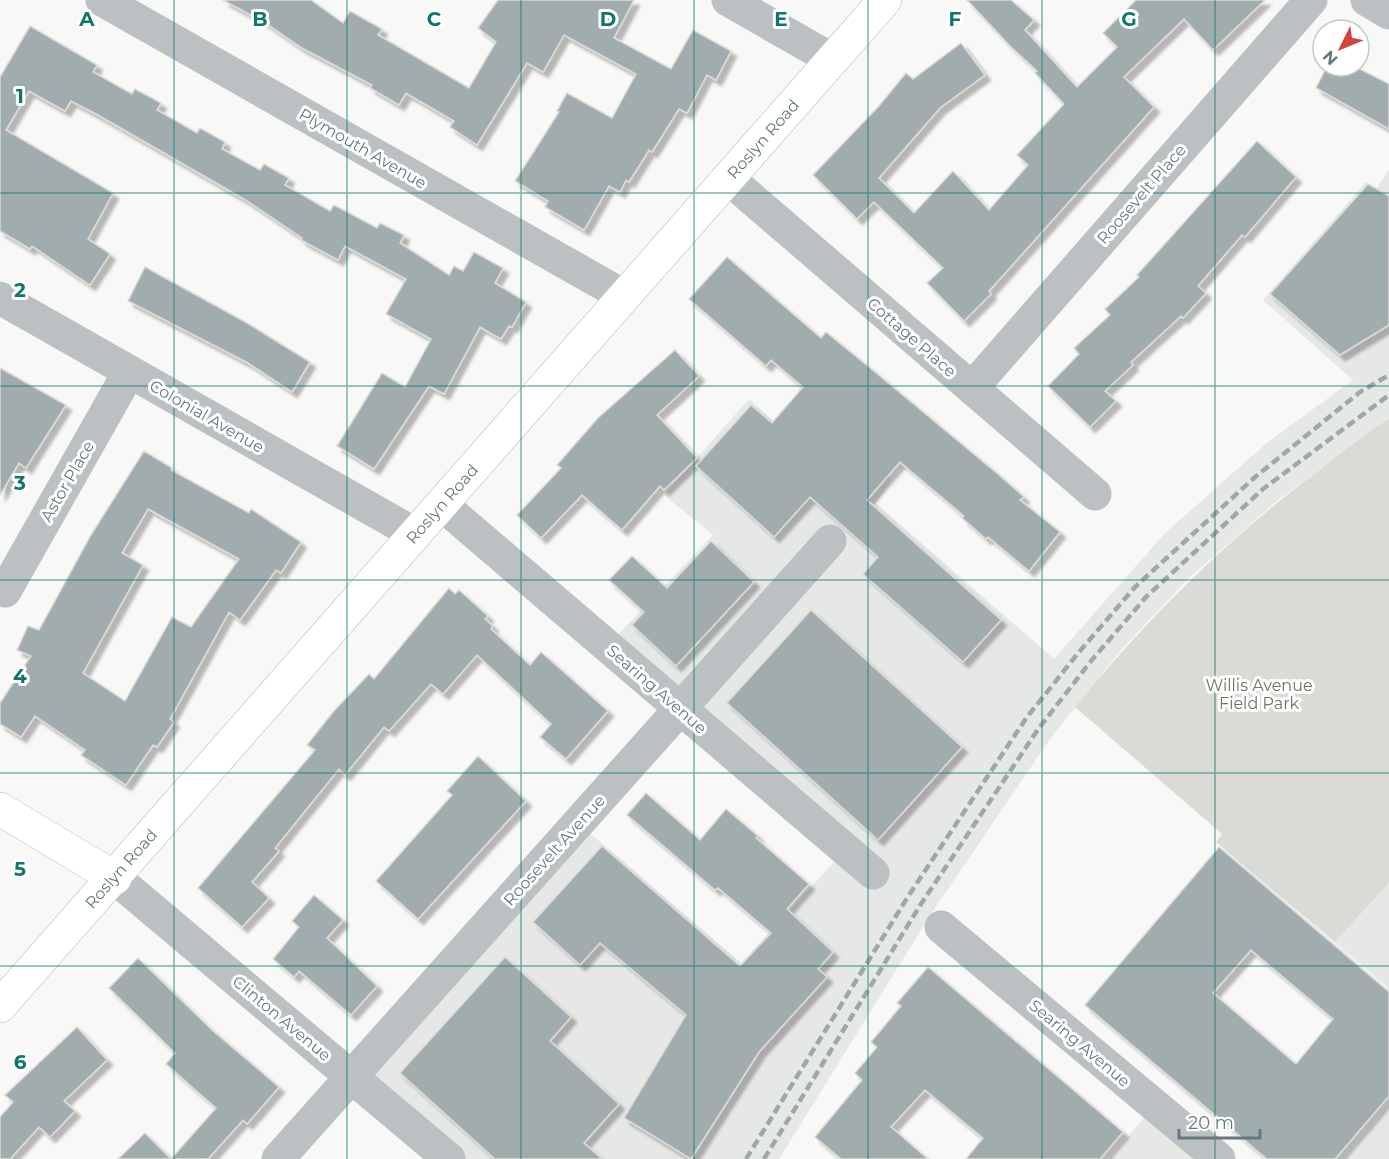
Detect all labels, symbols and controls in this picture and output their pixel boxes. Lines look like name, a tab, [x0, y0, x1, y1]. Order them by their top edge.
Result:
text: A	[78, 7, 95, 31]
text: B	[252, 7, 268, 31]
text: C	[427, 7, 442, 31]
text: D	[600, 7, 616, 31]
text: E	[774, 7, 788, 31]
text: F	[949, 7, 962, 31]
text: G	[1121, 7, 1137, 31]
north arrow	[1311, 18, 1371, 78]
text: N	[1319, 47, 1342, 69]
text: 1	[16, 84, 24, 108]
street label: Roslyn Road	[723, 96, 803, 183]
street label: Plymouth Avenue	[296, 104, 430, 193]
street label: Roosevelt Place	[1093, 141, 1190, 248]
text: 2	[14, 278, 26, 302]
street label: Cottage Place	[863, 294, 960, 381]
street label: Colonial Avenue	[146, 376, 267, 457]
street label: Astor Place	[37, 438, 98, 525]
street label: Roslyn Road	[402, 460, 482, 548]
text: 3	[13, 471, 26, 495]
street label: Searing Avenue	[603, 641, 710, 738]
text: 4	[13, 664, 27, 688]
park label: Willis Avenue Field Park	[1205, 676, 1313, 713]
street label: Roosevelt Avenue	[500, 791, 609, 910]
street label: Roslyn Road	[81, 825, 161, 912]
text: 5	[14, 857, 26, 881]
street label: Clinton Avenue	[229, 972, 335, 1065]
street label: Searing Avenue	[1025, 996, 1134, 1091]
text: 6	[14, 1050, 27, 1074]
scale bar	[1179, 1102, 1260, 1140]
text: 20 m	[1188, 1112, 1234, 1134]

